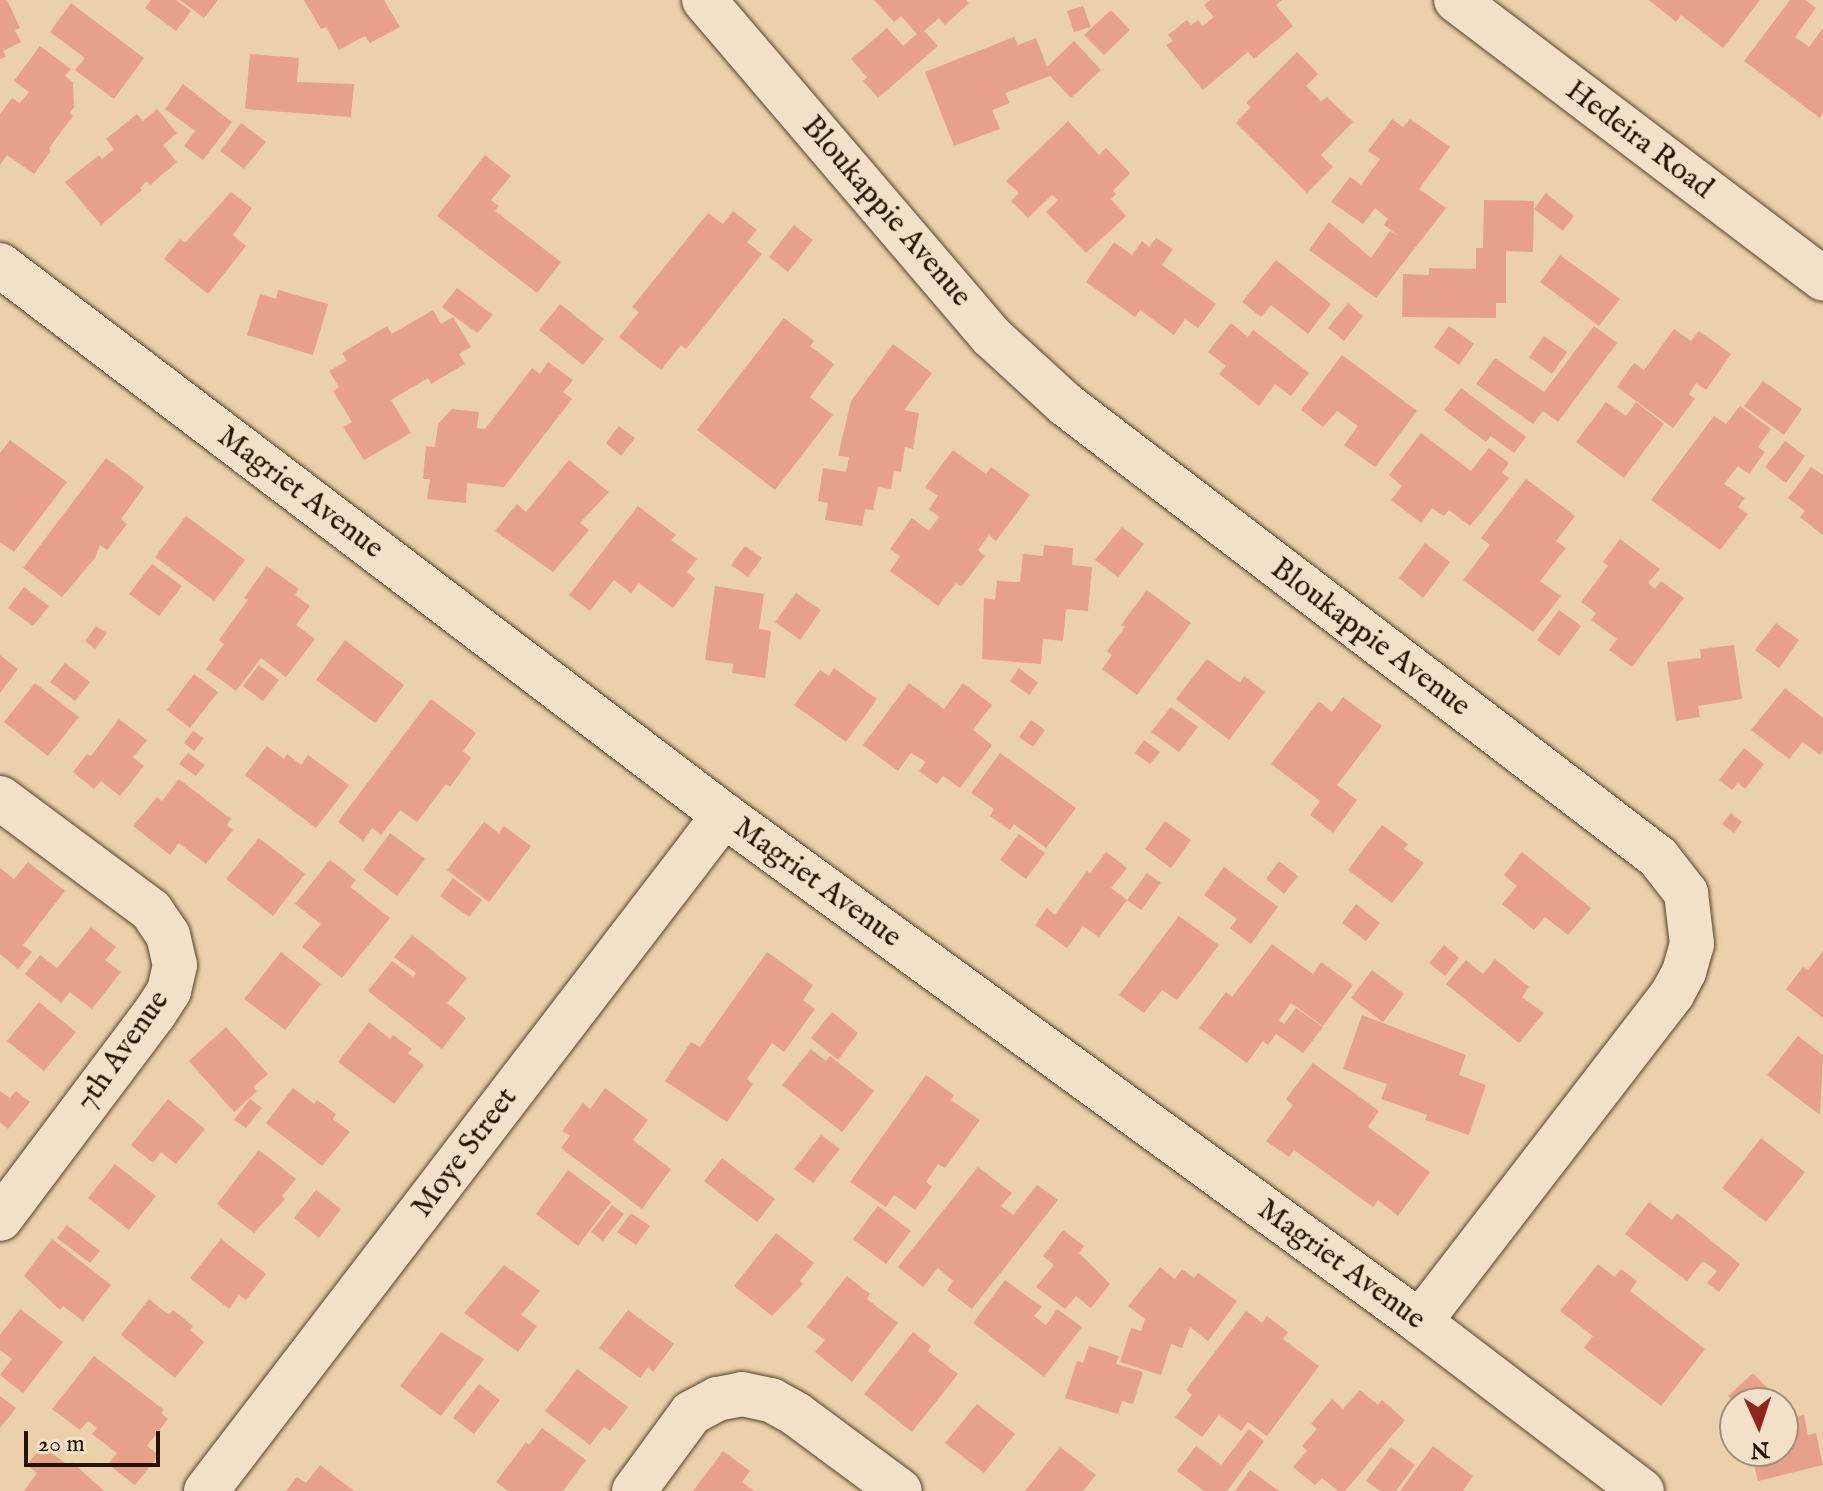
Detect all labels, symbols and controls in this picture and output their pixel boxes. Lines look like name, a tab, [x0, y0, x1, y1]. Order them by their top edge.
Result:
street label: Hedeira Road	[1558, 73, 1720, 207]
street label: Bloukappie Avenue	[793, 109, 979, 315]
street label: Magriet Avenue	[210, 419, 390, 567]
street label: Bloukappie Avenue	[1263, 551, 1477, 725]
street label: Magriet Avenue	[726, 810, 908, 956]
street label: 7th Avenue	[69, 984, 177, 1118]
street label: Moye Street	[405, 1081, 525, 1225]
street label: Magriet Avenue	[1250, 1192, 1432, 1338]
north arrow	[1719, 1387, 1799, 1467]
scale bar	[28, 1415, 164, 1465]
text: 20 m	[38, 1429, 85, 1460]
text: N	[1750, 1434, 1770, 1463]

